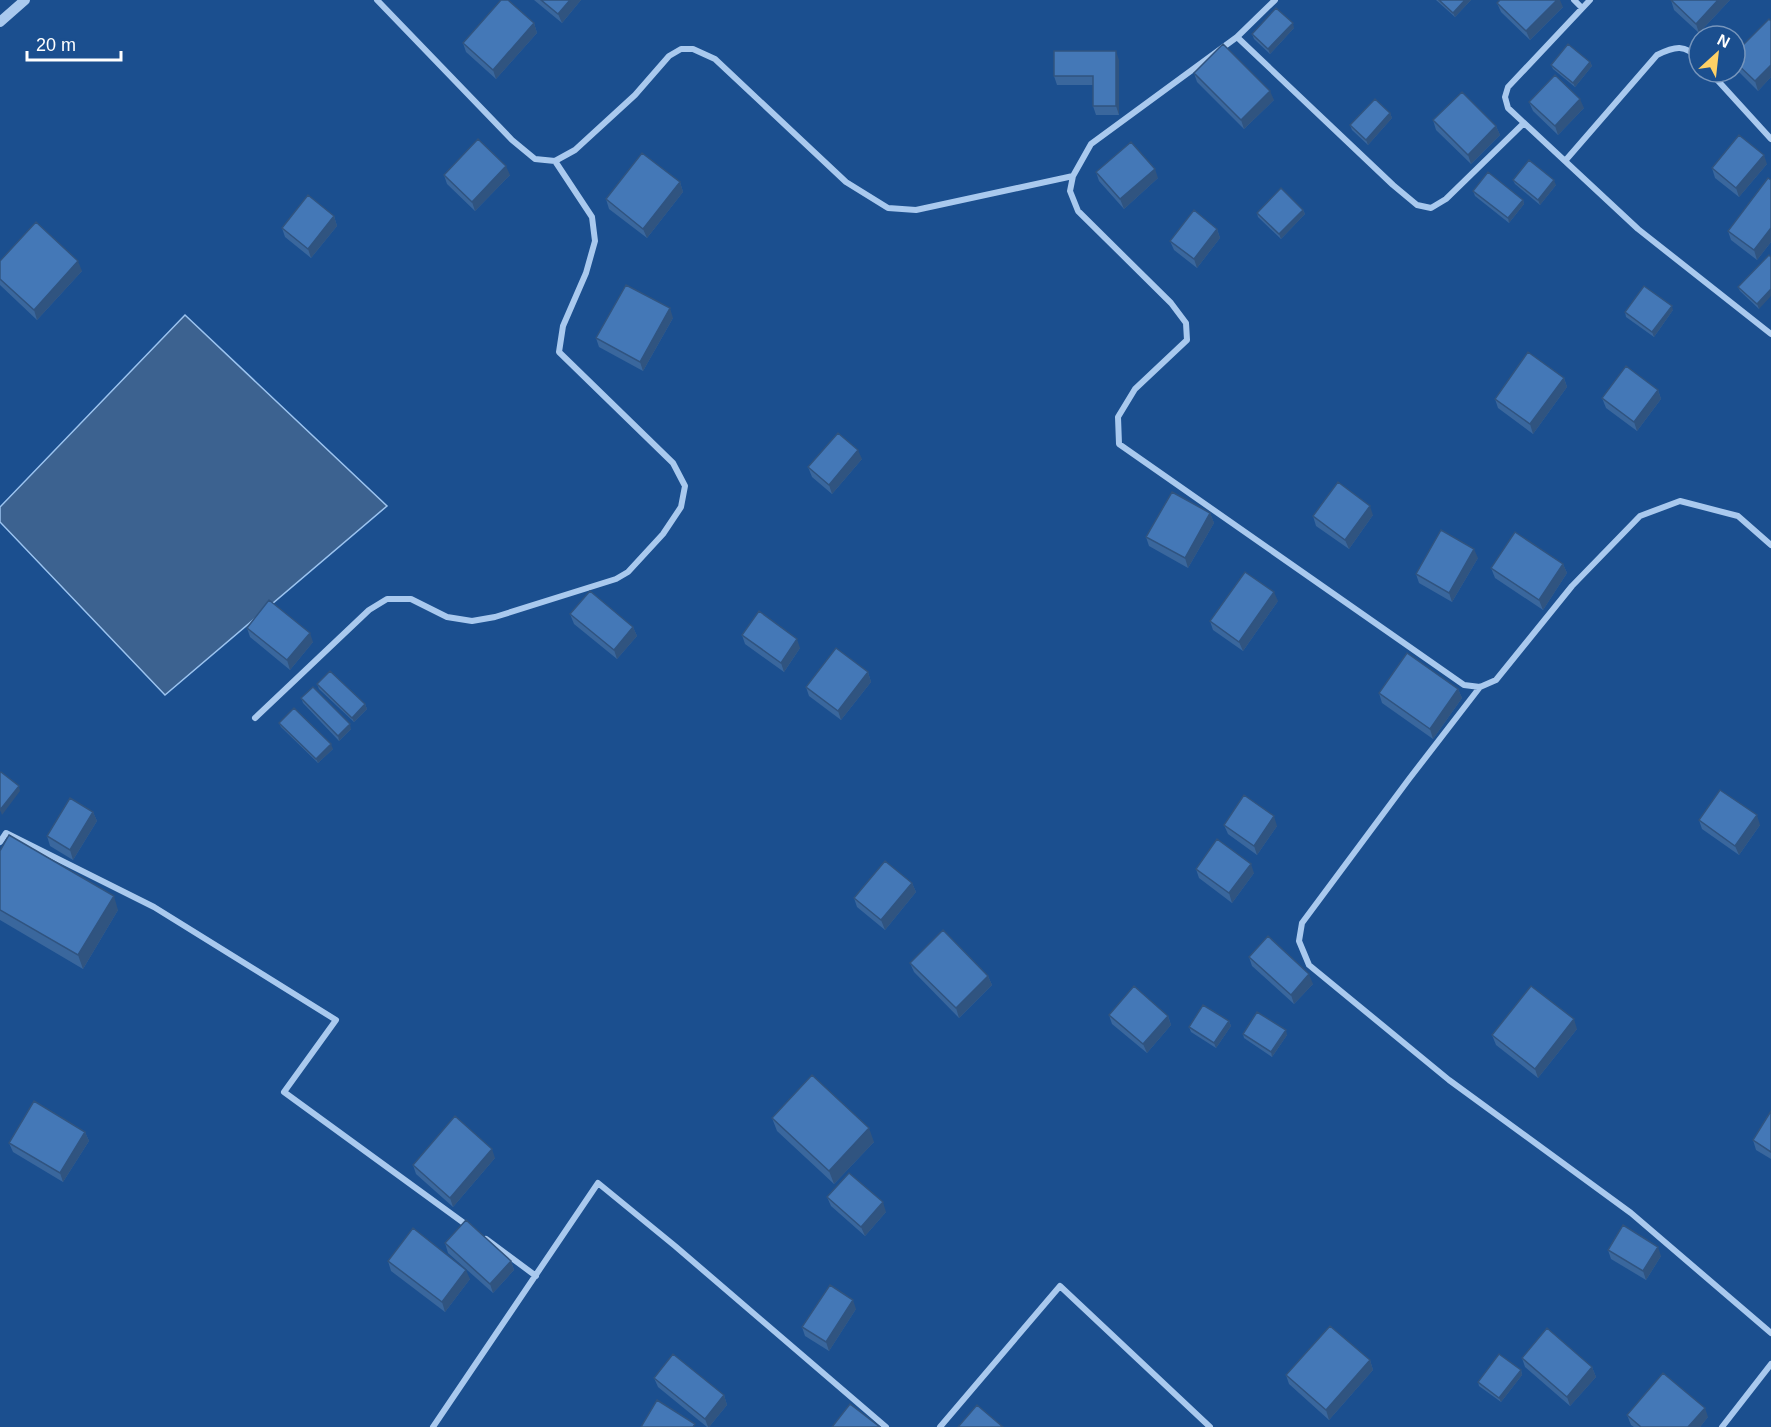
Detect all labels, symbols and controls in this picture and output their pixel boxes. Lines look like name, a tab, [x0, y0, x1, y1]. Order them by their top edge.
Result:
scale bar	[27, 24, 122, 62]
north arrow	[1687, 24, 1747, 84]
text: N	[1715, 31, 1733, 51]
text: 20 m	[36, 35, 76, 55]

